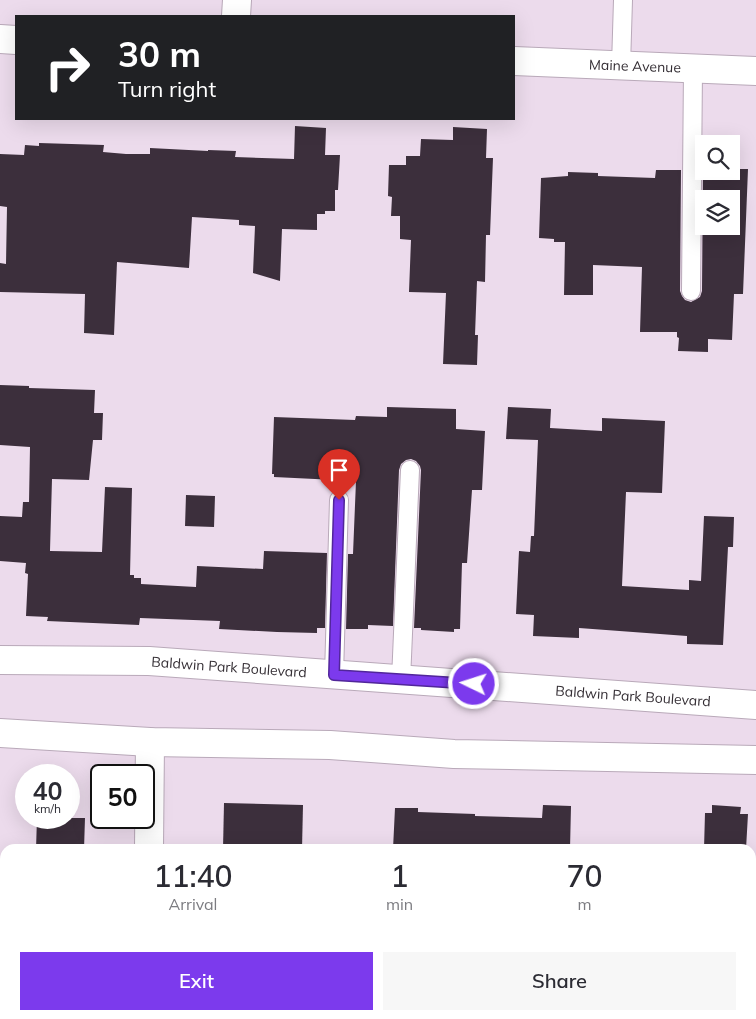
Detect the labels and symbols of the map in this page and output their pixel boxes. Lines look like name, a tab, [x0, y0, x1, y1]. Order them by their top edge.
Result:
street label: Maine Avenue	[589, 55, 681, 77]
pin	[318, 449, 360, 500]
street label: Baldwin Park Boulevard	[151, 653, 307, 681]
position arrow	[447, 657, 499, 709]
street label: Baldwin Park Boulevard	[555, 682, 711, 710]
speed limit sign: 50	[90, 764, 155, 829]

